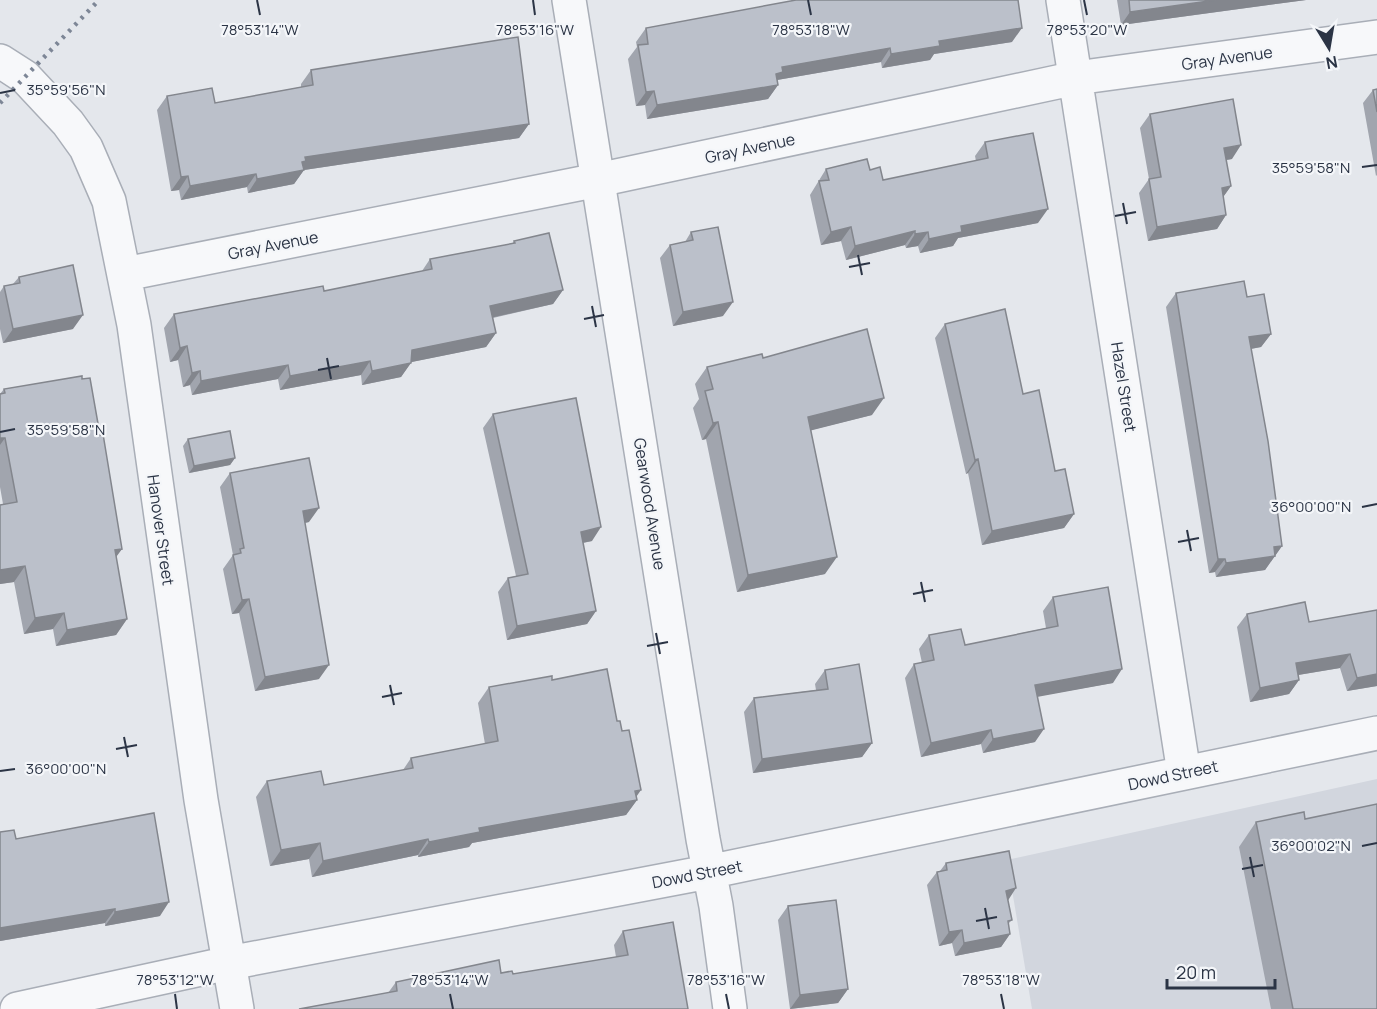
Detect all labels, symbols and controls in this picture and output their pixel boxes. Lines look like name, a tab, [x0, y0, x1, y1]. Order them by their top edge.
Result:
north arrow	[1299, 18, 1359, 78]
text: 78°53'14"W	[221, 19, 299, 40]
text: 78°53'16"W	[496, 19, 574, 40]
text: 78°53'18"W	[772, 19, 850, 40]
text: 78°53'20"W	[1047, 19, 1127, 40]
street label: Gray Avenue	[1180, 41, 1274, 75]
text: N	[1324, 51, 1340, 75]
text: 35°59'56"N	[27, 79, 106, 100]
street label: Gray Avenue	[703, 128, 797, 168]
text: 35°59'58"N	[1272, 157, 1350, 178]
street label: Gray Avenue	[226, 225, 320, 265]
street label: Hazel Street	[1106, 340, 1142, 434]
text: 35°59'58"N	[27, 419, 105, 440]
street label: Gearwood Avenue	[629, 436, 671, 572]
street label: Hanover Street	[142, 473, 180, 587]
text: 36°00'00"N	[1271, 496, 1351, 517]
street label: Dowd Street	[1126, 755, 1220, 795]
text: 36°00'00"N	[26, 758, 106, 779]
text: 36°00'02"N	[1271, 835, 1351, 856]
street label: Dowd Street	[650, 854, 744, 894]
scale bar	[1167, 952, 1275, 990]
text: 20 m	[1176, 960, 1216, 984]
text: 78°53'12"W	[136, 969, 214, 990]
text: 78°53'14"W	[411, 969, 489, 990]
text: 78°53'16"W	[687, 969, 765, 990]
text: 78°53'18"W	[962, 969, 1040, 990]

